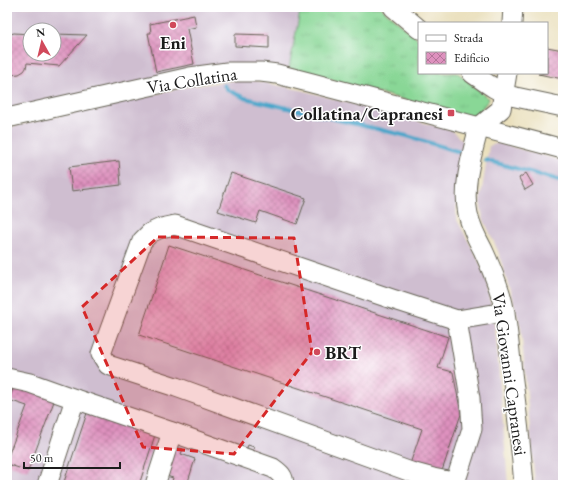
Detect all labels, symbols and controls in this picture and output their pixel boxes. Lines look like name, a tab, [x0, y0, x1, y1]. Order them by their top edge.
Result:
marker: Eni	[168, 20, 178, 30]
north arrow	[22, 22, 62, 62]
legend	[418, 22, 548, 74]
text: N	[35, 25, 46, 40]
text: Strada	[454, 30, 483, 46]
place label: Eni	[160, 31, 187, 54]
text: Edificio	[454, 50, 490, 66]
street label: Via Collatina	[145, 61, 240, 98]
place label: Collatina/Capranesi	[291, 102, 444, 125]
marker: Collatina/Capranesi	[446, 108, 456, 118]
street label: Via Giovanni Capranesi	[487, 291, 533, 457]
place label: BRT	[325, 341, 361, 364]
marker: BRT	[312, 347, 322, 357]
scale bar	[24, 444, 120, 470]
text: 50 m	[30, 450, 54, 466]

